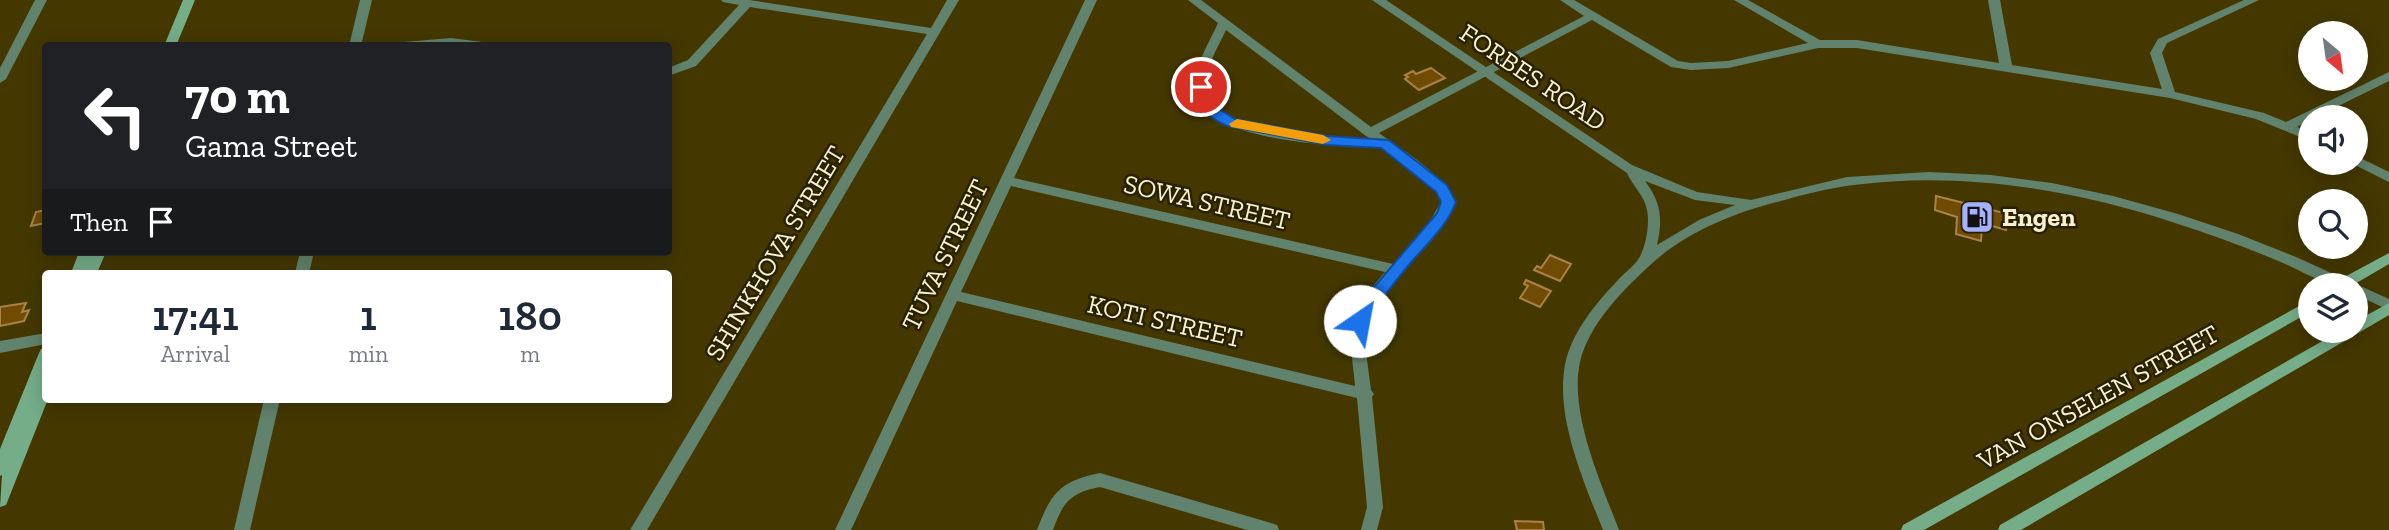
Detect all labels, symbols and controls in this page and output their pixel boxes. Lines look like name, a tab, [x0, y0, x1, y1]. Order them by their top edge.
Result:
street label: FORBES ROAD	[1454, 16, 1612, 138]
north arrow	[2298, 21, 2368, 91]
map controls	[2298, 21, 2368, 343]
pin	[1171, 57, 1231, 117]
text: 70 m	[185, 67, 290, 126]
icon: arrive	[1182, 68, 1220, 106]
icon: left	[70, 70, 161, 161]
button: sound	[2298, 105, 2368, 175]
text: Gama Street	[185, 127, 357, 165]
street label: SHINKHOVA STREET	[698, 140, 852, 366]
street label: SOWA STREET	[1121, 167, 1293, 237]
street label: TUVA STREET	[895, 174, 995, 336]
button: search	[2298, 189, 2368, 259]
fuel station icon: Engen	[1958, 198, 1996, 236]
place label: Engen	[2002, 201, 2076, 233]
icon: arrive	[142, 203, 180, 241]
text: Then	[70, 206, 128, 238]
button: layers	[2298, 273, 2368, 343]
position arrow	[1323, 284, 1397, 358]
street label: KOTI STREET	[1085, 288, 1245, 354]
text: 17:41	[152, 290, 239, 341]
text: 1	[360, 290, 377, 341]
text: 180	[498, 290, 562, 341]
street label: VAN ONSELEN STREET	[1971, 317, 2224, 477]
text: Arrival	[161, 340, 230, 368]
text: min	[349, 340, 388, 368]
text: m	[520, 340, 540, 368]

